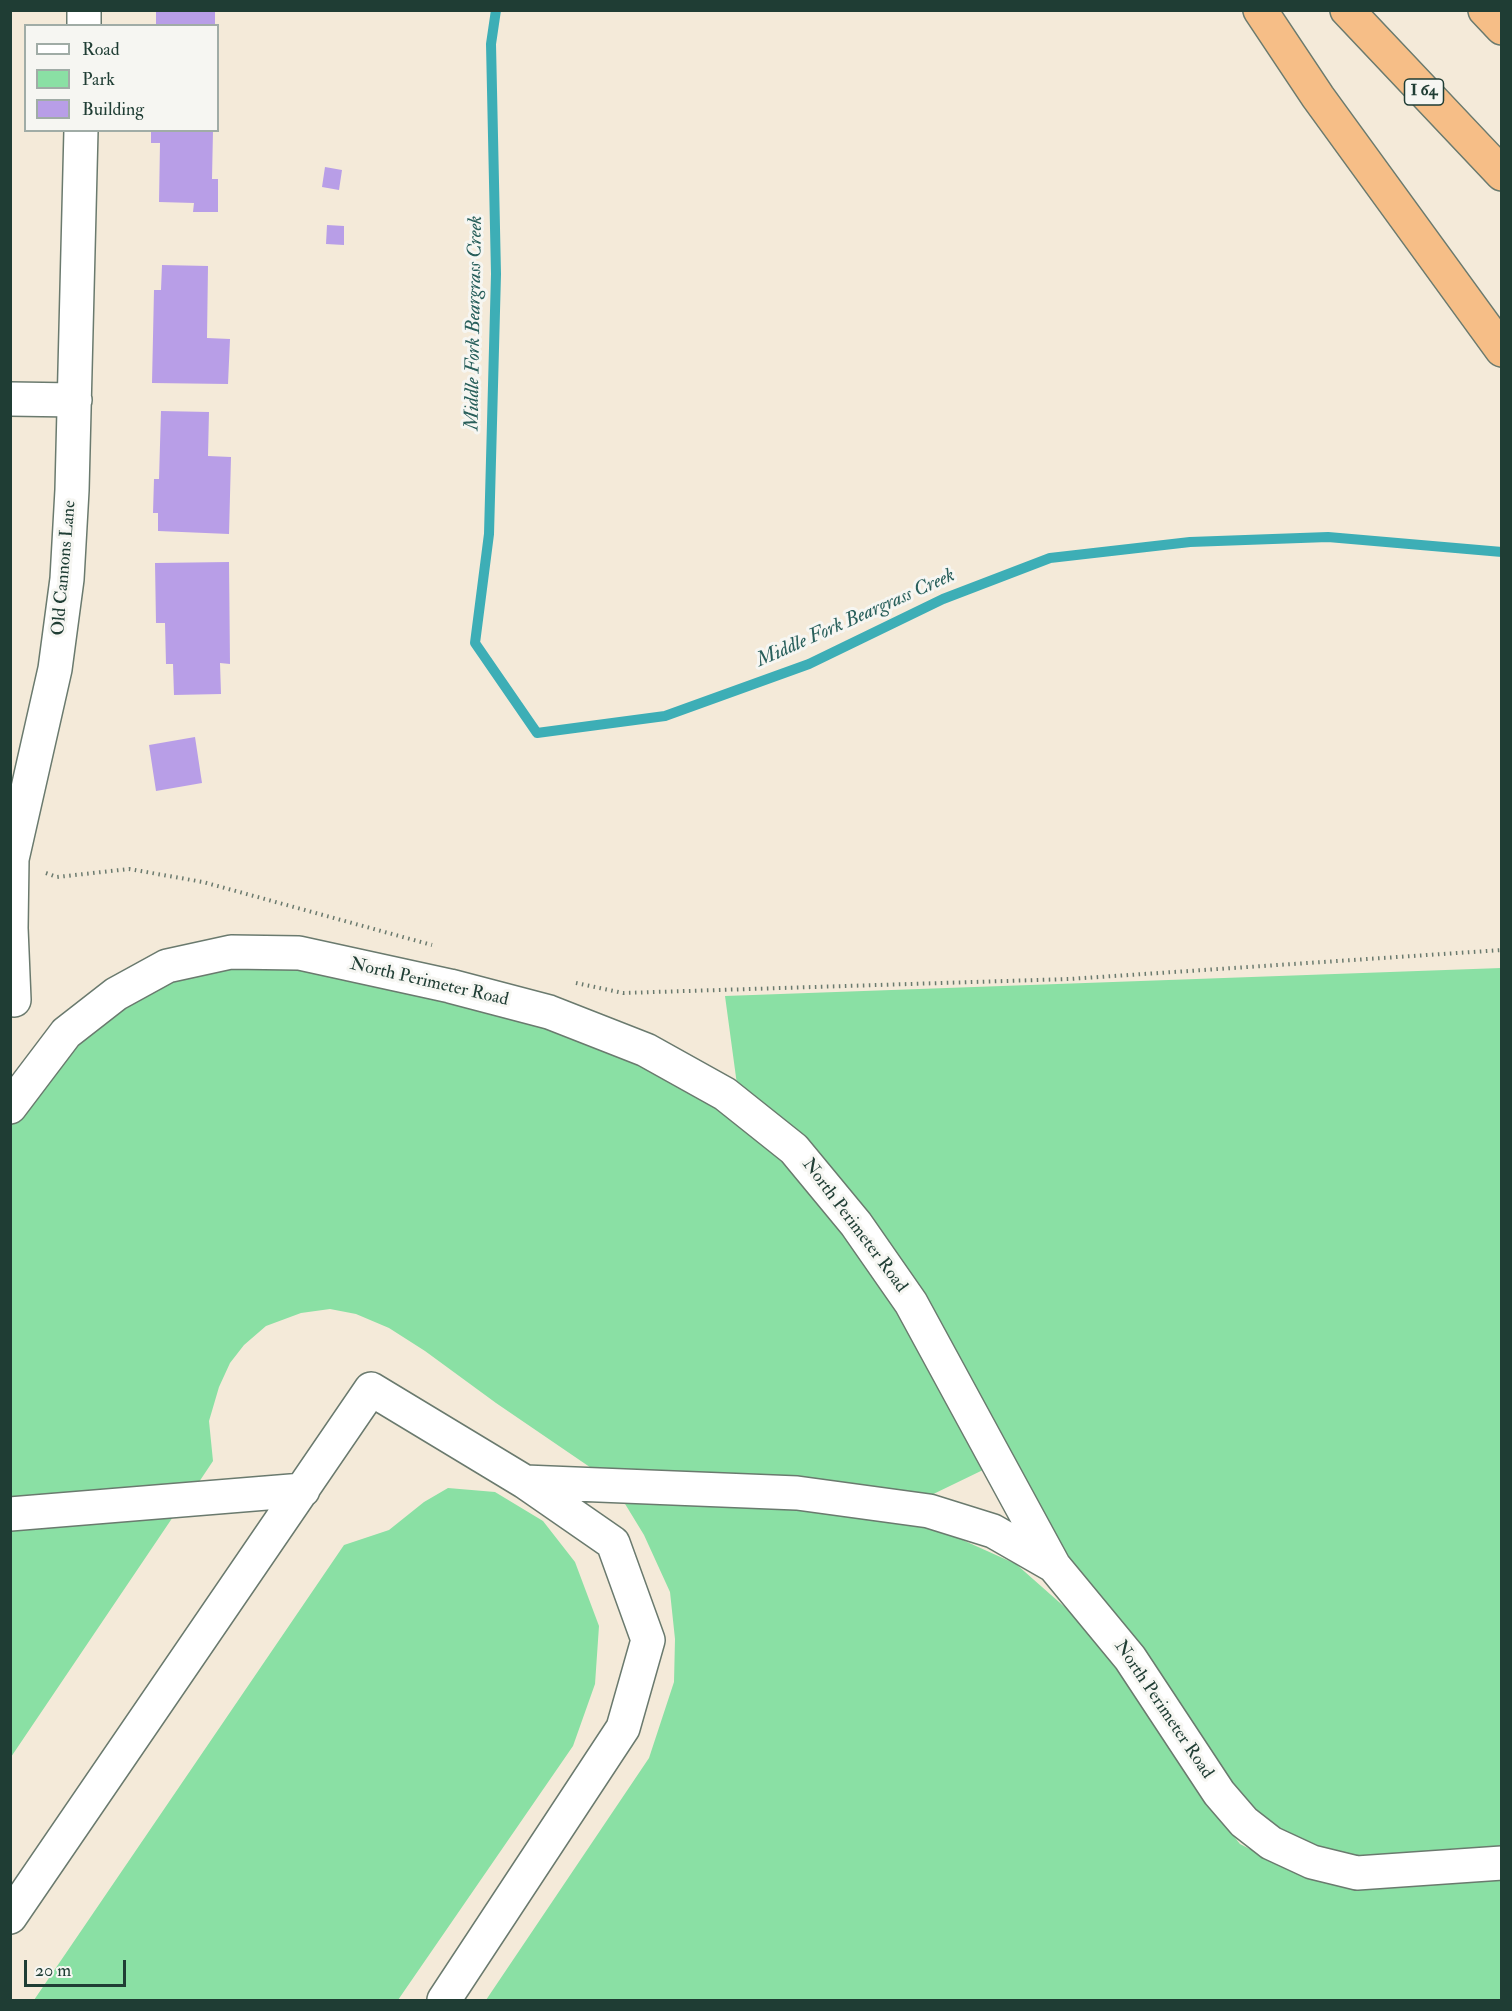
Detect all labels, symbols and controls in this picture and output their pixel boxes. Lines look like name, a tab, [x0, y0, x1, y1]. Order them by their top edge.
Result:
legend	[24, 24, 219, 132]
text: Road	[82, 38, 120, 61]
text: Park	[82, 68, 115, 91]
road number: I 64	[1404, 79, 1444, 105]
text: Building	[82, 98, 144, 121]
water label: Middle Fork Beargrass Creek	[461, 215, 489, 431]
street label: Old Cannons Lane	[48, 499, 82, 637]
water label: Middle Fork Beargrass Creek	[753, 564, 959, 674]
street label: North Perimeter Road	[348, 954, 510, 1012]
street label: North Perimeter Road	[797, 1155, 911, 1297]
street label: North Perimeter Road	[1109, 1637, 1217, 1783]
scale bar	[27, 1948, 129, 1986]
text: 20 m	[35, 1959, 71, 1982]

